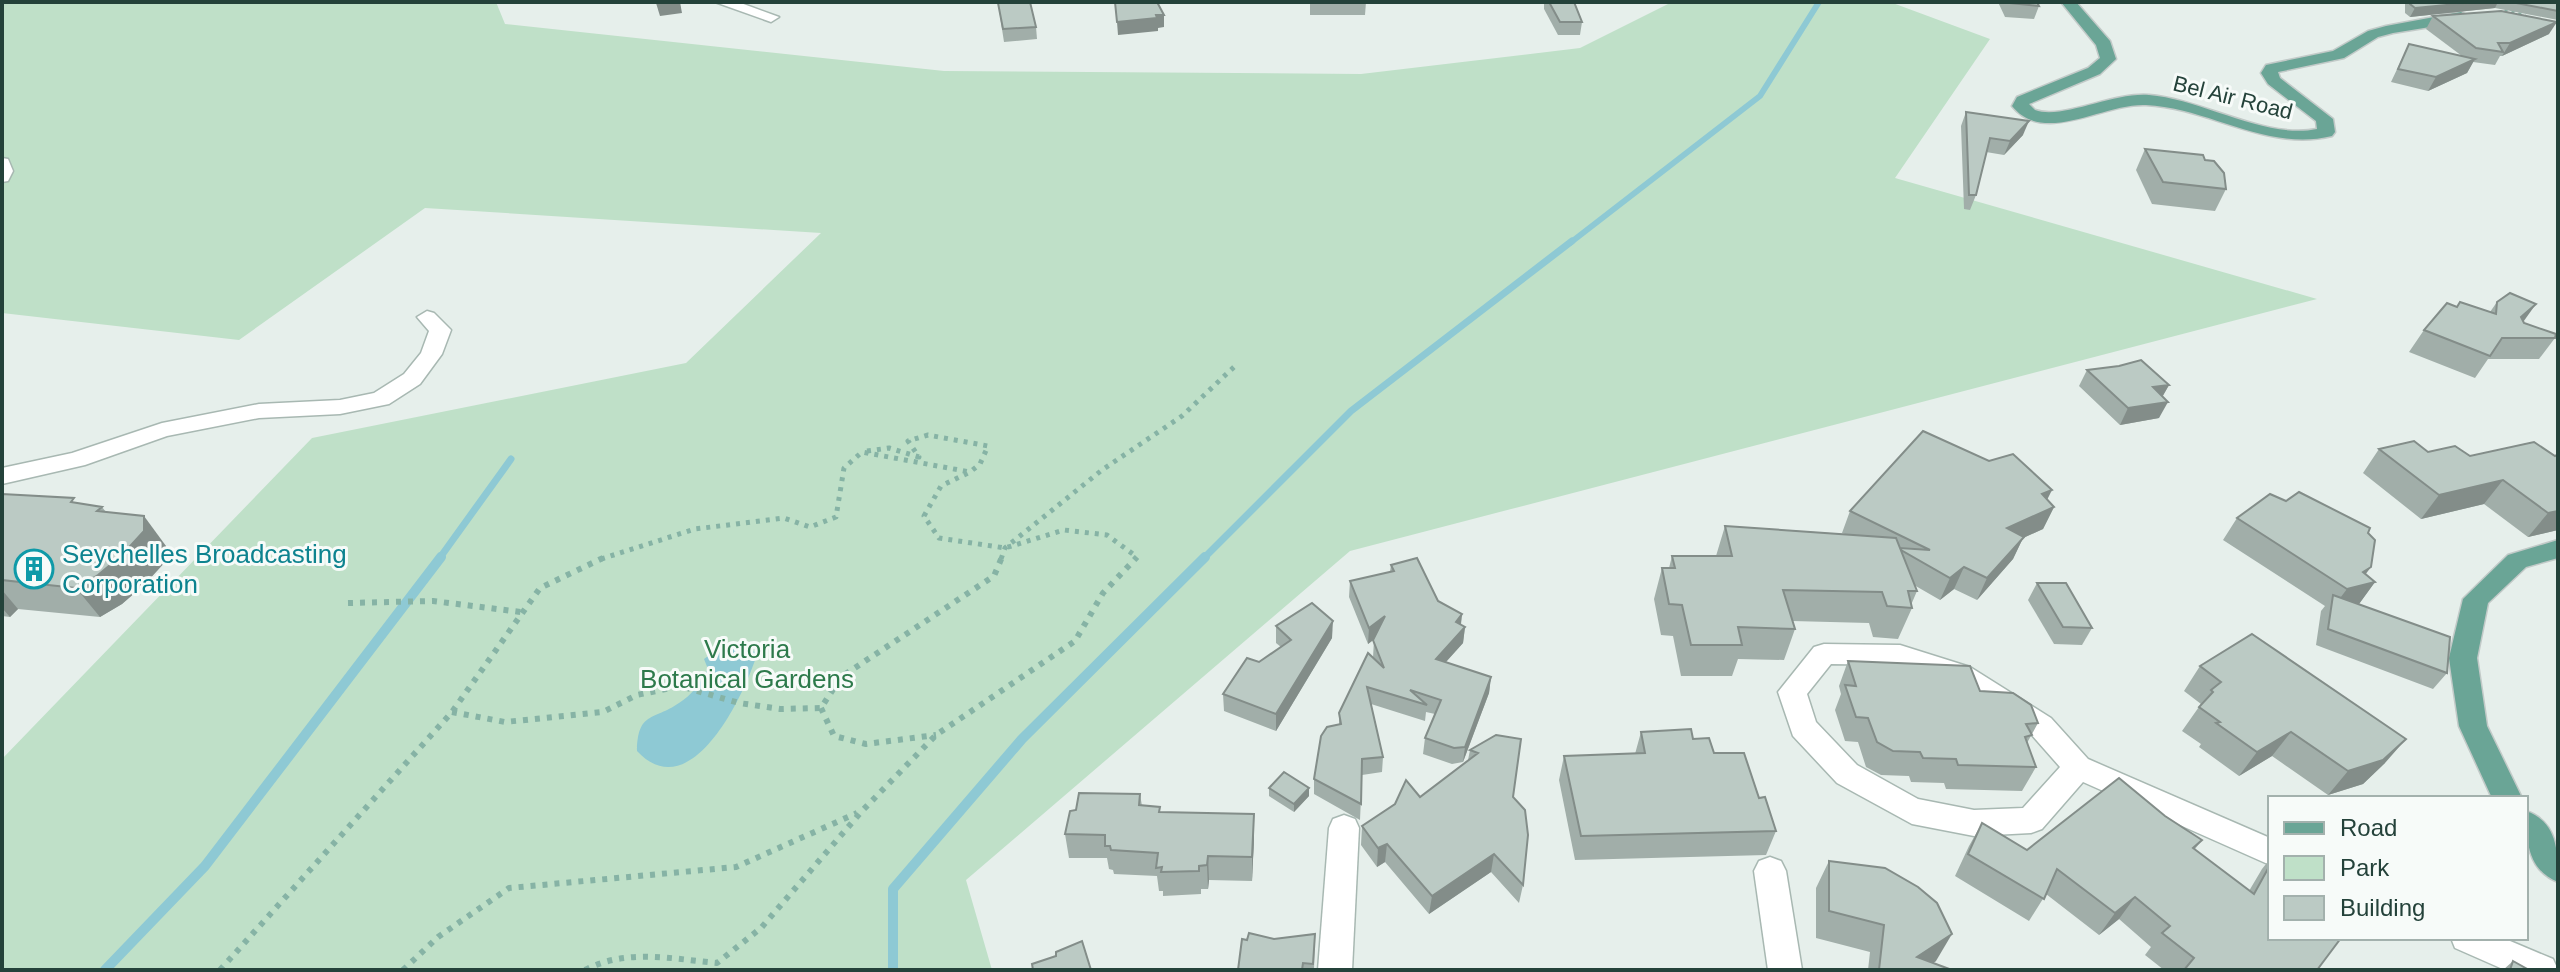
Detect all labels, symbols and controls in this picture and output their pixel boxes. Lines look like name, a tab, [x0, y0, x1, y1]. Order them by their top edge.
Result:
street label: Bel Air Road	[2171, 71, 2295, 124]
place label: Seychelles Broadcasting Corporation	[62, 539, 347, 599]
building icon: Seychelles Broadcasting Corporation	[13, 548, 55, 590]
park label: Victoria Botanical Gardens	[640, 634, 854, 694]
legend	[2268, 796, 2528, 940]
text: Road	[2340, 814, 2397, 841]
text: Park	[2340, 854, 2390, 881]
text: Building	[2340, 894, 2425, 921]

